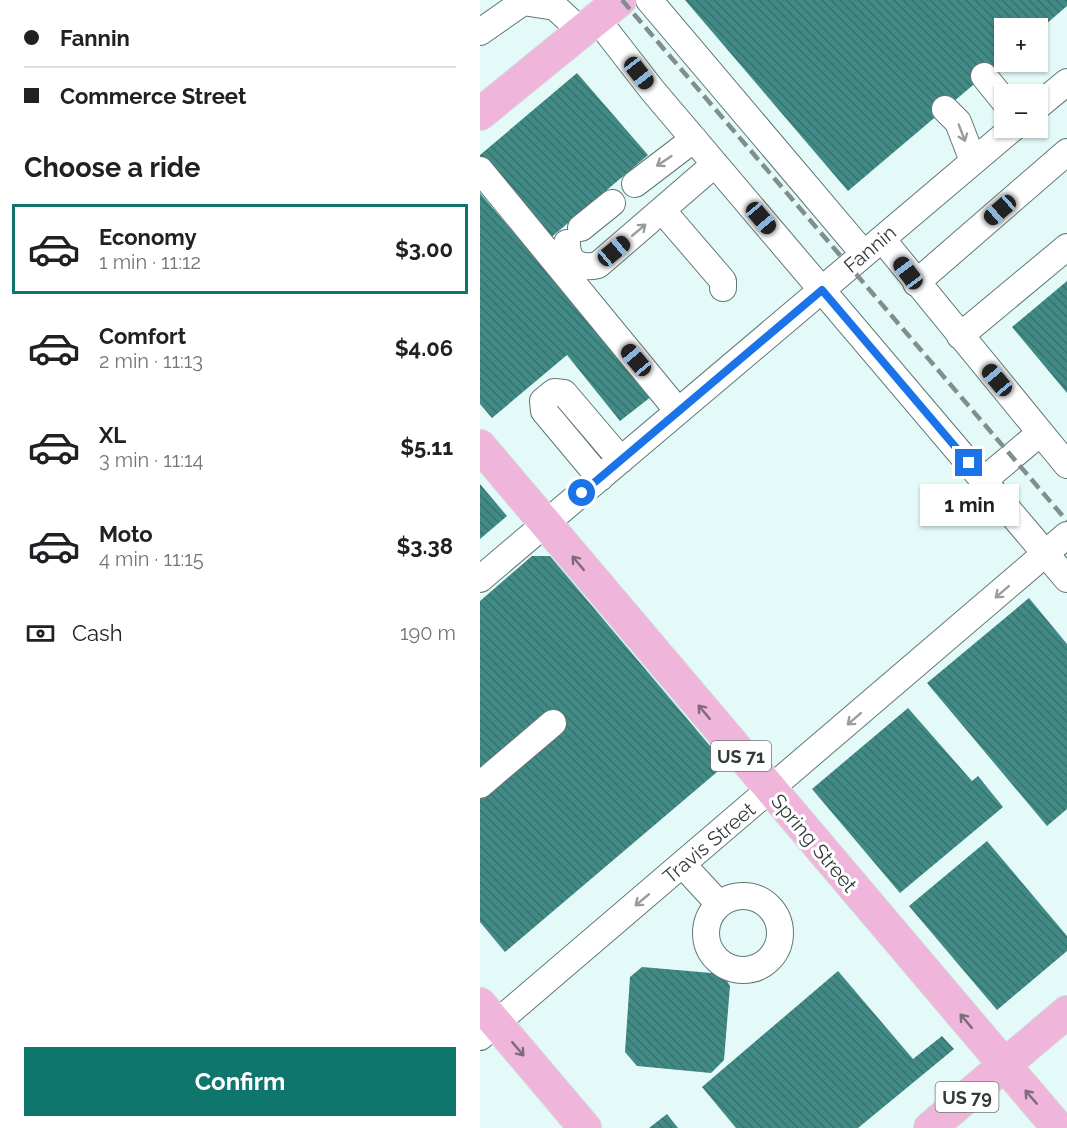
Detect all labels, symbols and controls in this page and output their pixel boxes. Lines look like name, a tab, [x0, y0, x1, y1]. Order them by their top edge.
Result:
map controls	[994, 18, 1048, 138]
button: +	[994, 18, 1048, 72]
text: Fannin	[60, 25, 130, 51]
car	[621, 53, 657, 93]
text: Commerce Street	[60, 83, 246, 109]
button: −	[994, 84, 1048, 138]
one-way arrow	[957, 123, 968, 142]
text: Choose a ride	[24, 152, 200, 183]
one-way arrow	[656, 155, 673, 168]
car	[981, 191, 1019, 229]
car	[743, 198, 779, 238]
street label: Fannin	[839, 220, 901, 278]
icon: car	[27, 222, 81, 276]
one-way arrow	[631, 223, 646, 237]
text: Economy	[99, 224, 197, 250]
car	[594, 233, 634, 269]
text: $3.00	[395, 236, 453, 262]
text: 1 min · 11:12	[99, 250, 201, 274]
car	[890, 253, 926, 293]
icon: car	[27, 321, 81, 375]
text: Comfort	[99, 323, 186, 349]
text: $4.06	[395, 335, 453, 361]
car	[618, 340, 654, 380]
text: 2 min · 11:13	[99, 349, 203, 373]
car	[979, 360, 1015, 400]
icon: car	[27, 420, 81, 474]
text: XL	[99, 422, 126, 448]
text: $5.11	[400, 434, 453, 460]
text: 3 min · 11:14	[99, 448, 204, 472]
route end	[955, 449, 982, 476]
route start	[568, 479, 595, 506]
callout: 1 min	[920, 484, 1018, 526]
text: 1 min	[944, 493, 995, 517]
icon: car	[27, 519, 81, 573]
text: Moto	[99, 521, 153, 547]
text: $3.38	[396, 533, 453, 559]
text: 4 min · 11:15	[99, 547, 204, 571]
one-way arrow	[572, 555, 585, 571]
one-way arrow	[995, 585, 1010, 599]
icon: cash	[24, 617, 57, 650]
text: Cash	[72, 620, 123, 646]
text: 190 m	[400, 621, 456, 645]
one-way arrow	[697, 705, 711, 720]
one-way arrow	[847, 712, 862, 726]
road number: US 71	[711, 741, 771, 771]
street label: Spring Street	[766, 789, 862, 897]
street label: Travis Street	[658, 797, 760, 889]
one-way arrow	[635, 893, 650, 907]
one-way arrow	[959, 1014, 973, 1029]
one-way arrow	[511, 1041, 525, 1056]
button: Confirm	[24, 1047, 456, 1116]
road number: US 79	[936, 1082, 998, 1112]
one-way arrow	[1024, 1090, 1038, 1105]

